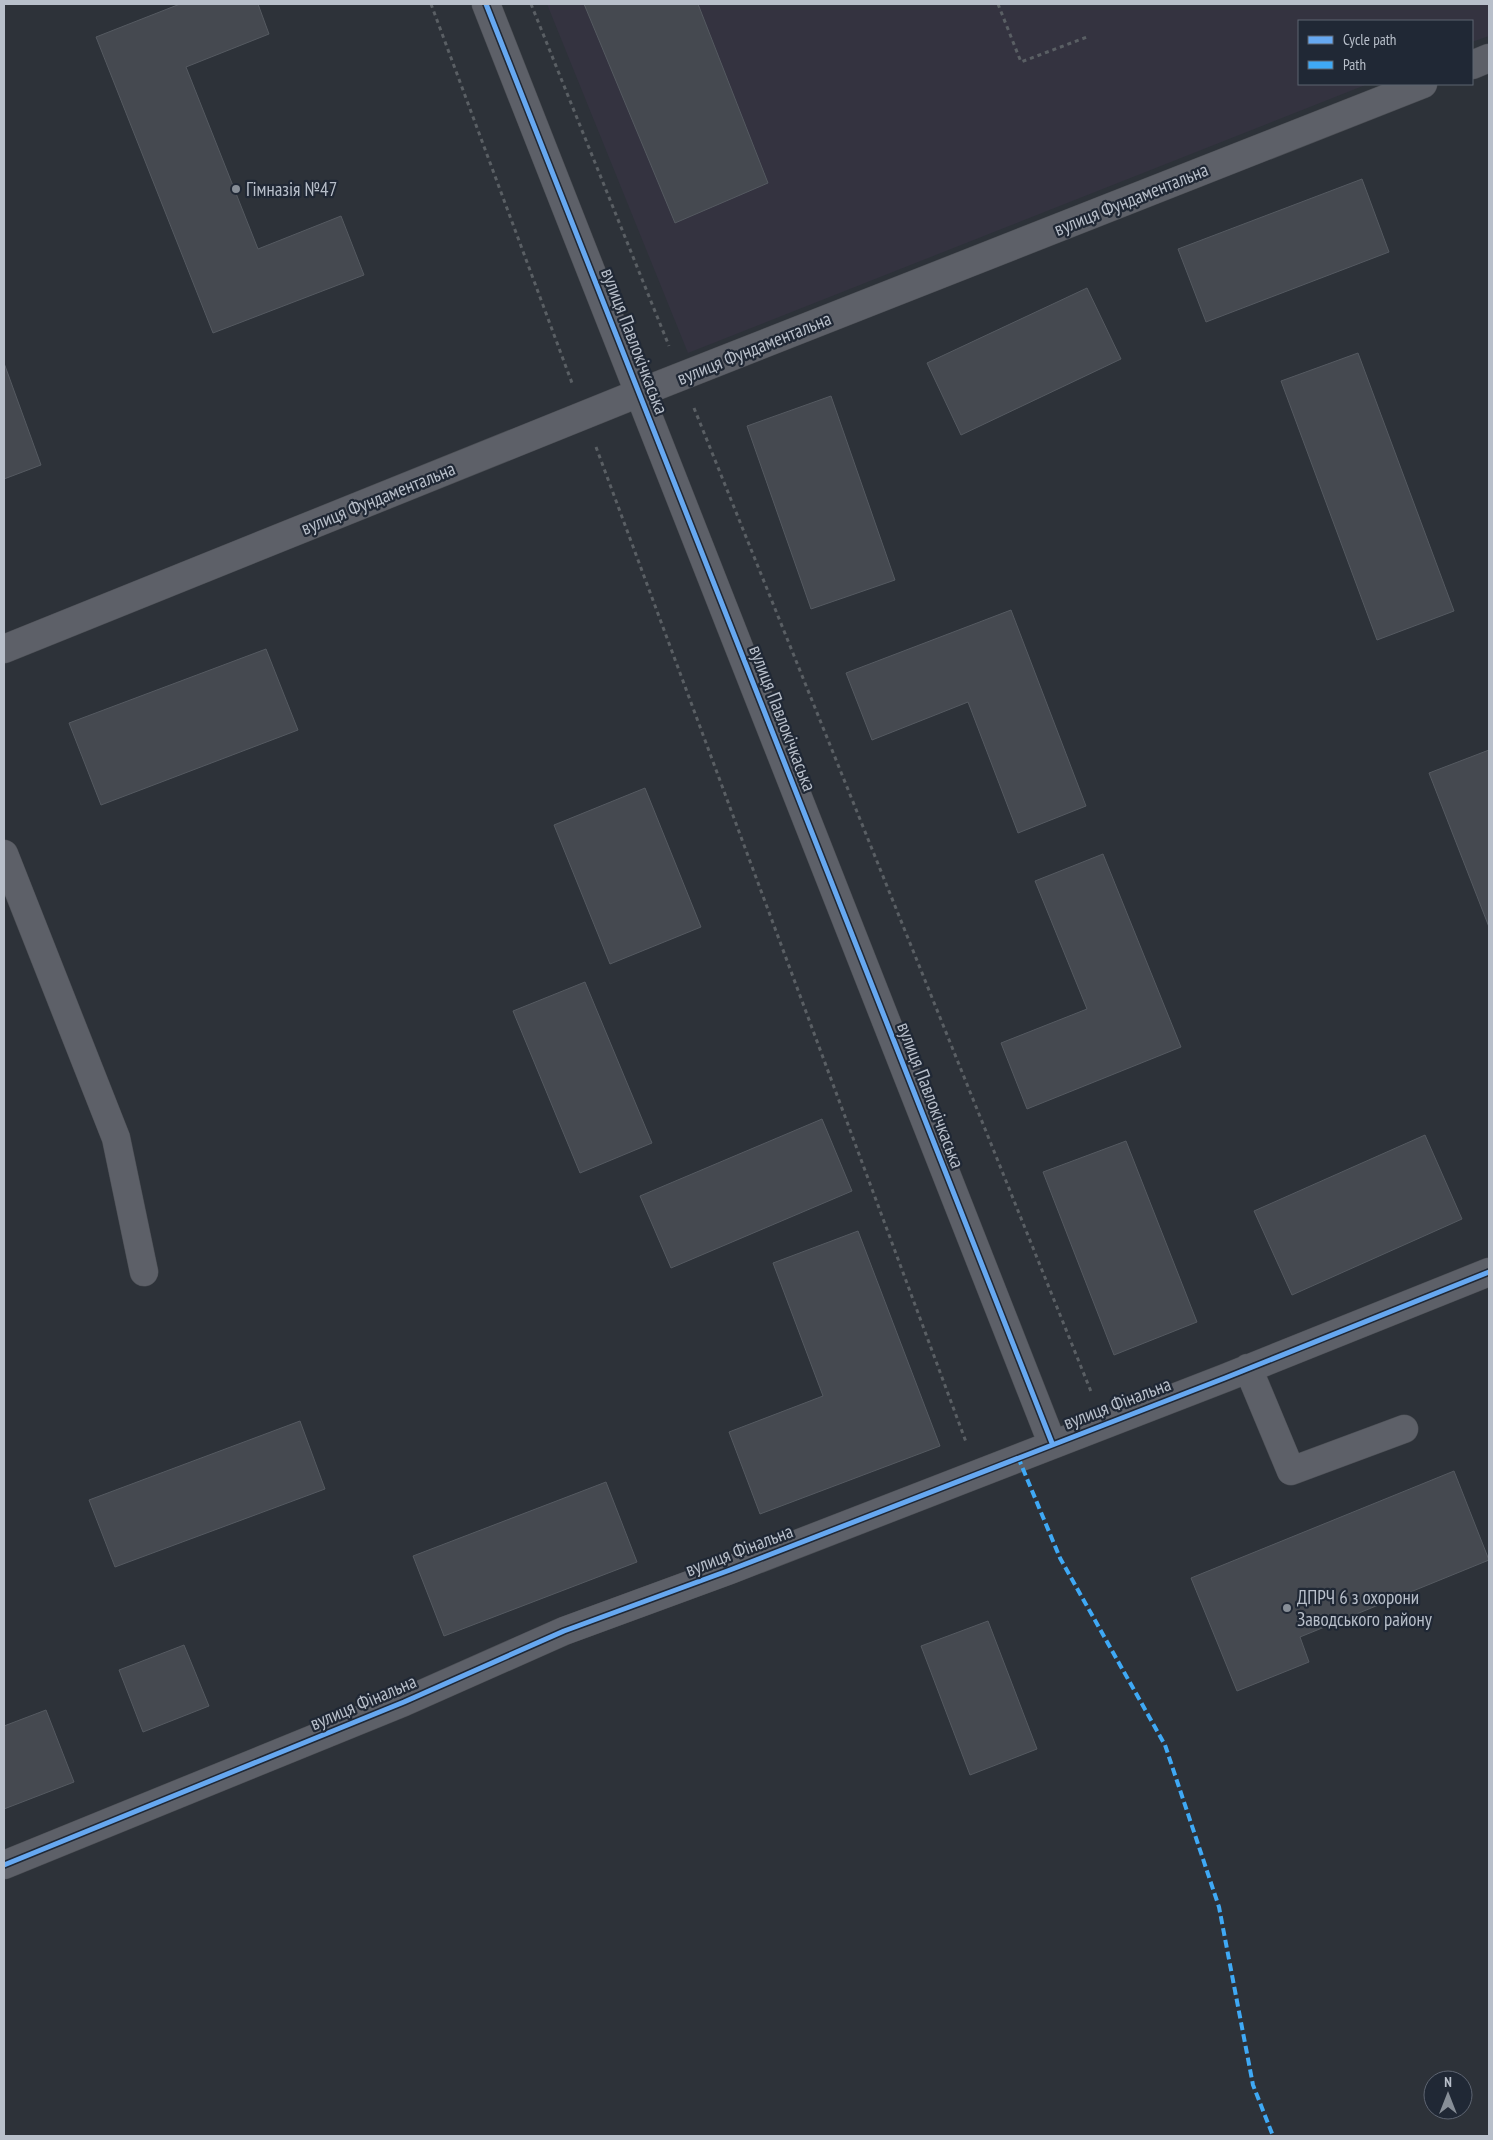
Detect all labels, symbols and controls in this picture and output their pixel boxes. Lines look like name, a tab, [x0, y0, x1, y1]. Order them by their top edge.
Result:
legend	[1298, 20, 1473, 85]
text: Cycle path	[1343, 30, 1396, 49]
text: Path	[1343, 55, 1366, 74]
street label: вулиця Фундаментальна	[1050, 157, 1212, 241]
place label: Гімназія №47	[246, 177, 337, 201]
marker: Гімназія №47	[230, 183, 242, 195]
street label: вулиця Павлокічкаська	[596, 265, 674, 417]
street label: вулиця Фундаментальна	[673, 306, 835, 390]
street label: вулиця Фундаментальна	[297, 456, 459, 540]
street label: вулиця Павлокічкаська	[744, 642, 822, 794]
street label: вулиця Павлокічкаська	[892, 1019, 970, 1171]
street label: вулиця Фінальна	[1060, 1372, 1174, 1434]
street label: вулиця Фінальна	[682, 1519, 796, 1581]
place label: ДПРЧ 6 з охорони Заводського району	[1297, 1585, 1433, 1631]
marker: ДПРЧ 6 з охорони Заводського району	[1281, 1602, 1293, 1614]
street label: вулиця Фінальна	[306, 1669, 420, 1735]
north arrow	[1423, 2070, 1473, 2120]
text: N	[1444, 2073, 1452, 2091]

